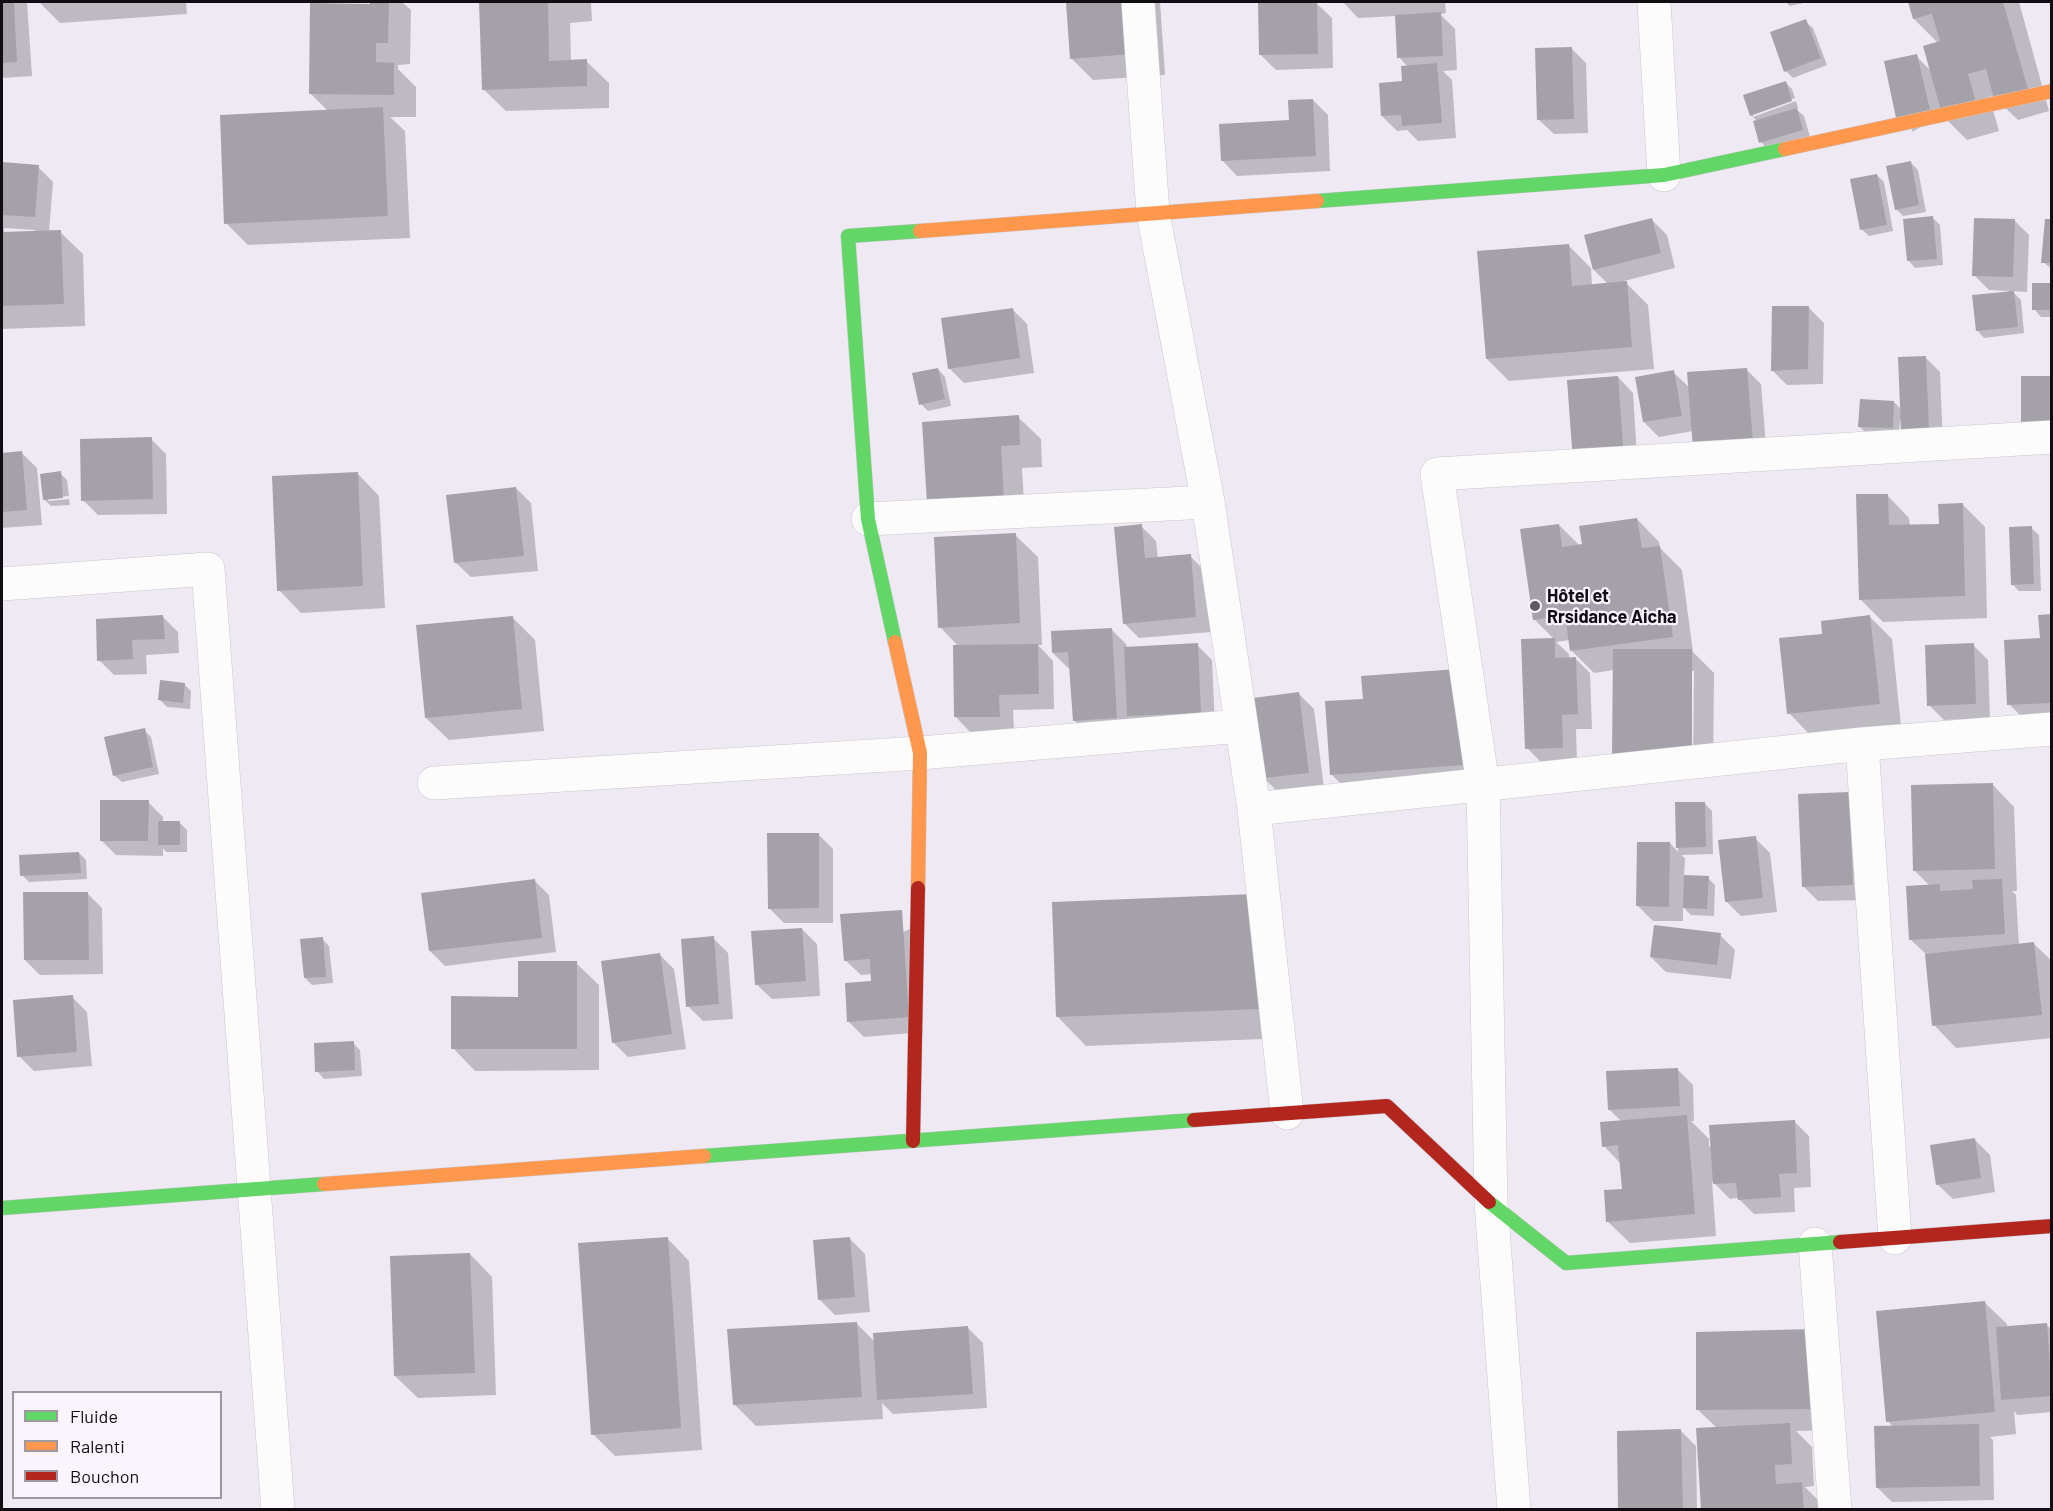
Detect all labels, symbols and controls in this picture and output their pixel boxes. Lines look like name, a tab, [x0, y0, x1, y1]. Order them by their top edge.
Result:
place label: Hôtel et Rrsidance Aicha	[1547, 585, 1677, 628]
marker: Hôtel et Rrsidance Aicha	[1528, 599, 1542, 613]
legend	[12, 1391, 222, 1499]
text: Fluide	[70, 1405, 118, 1427]
text: Ralenti	[70, 1435, 125, 1457]
text: Bouchon	[70, 1465, 139, 1487]

